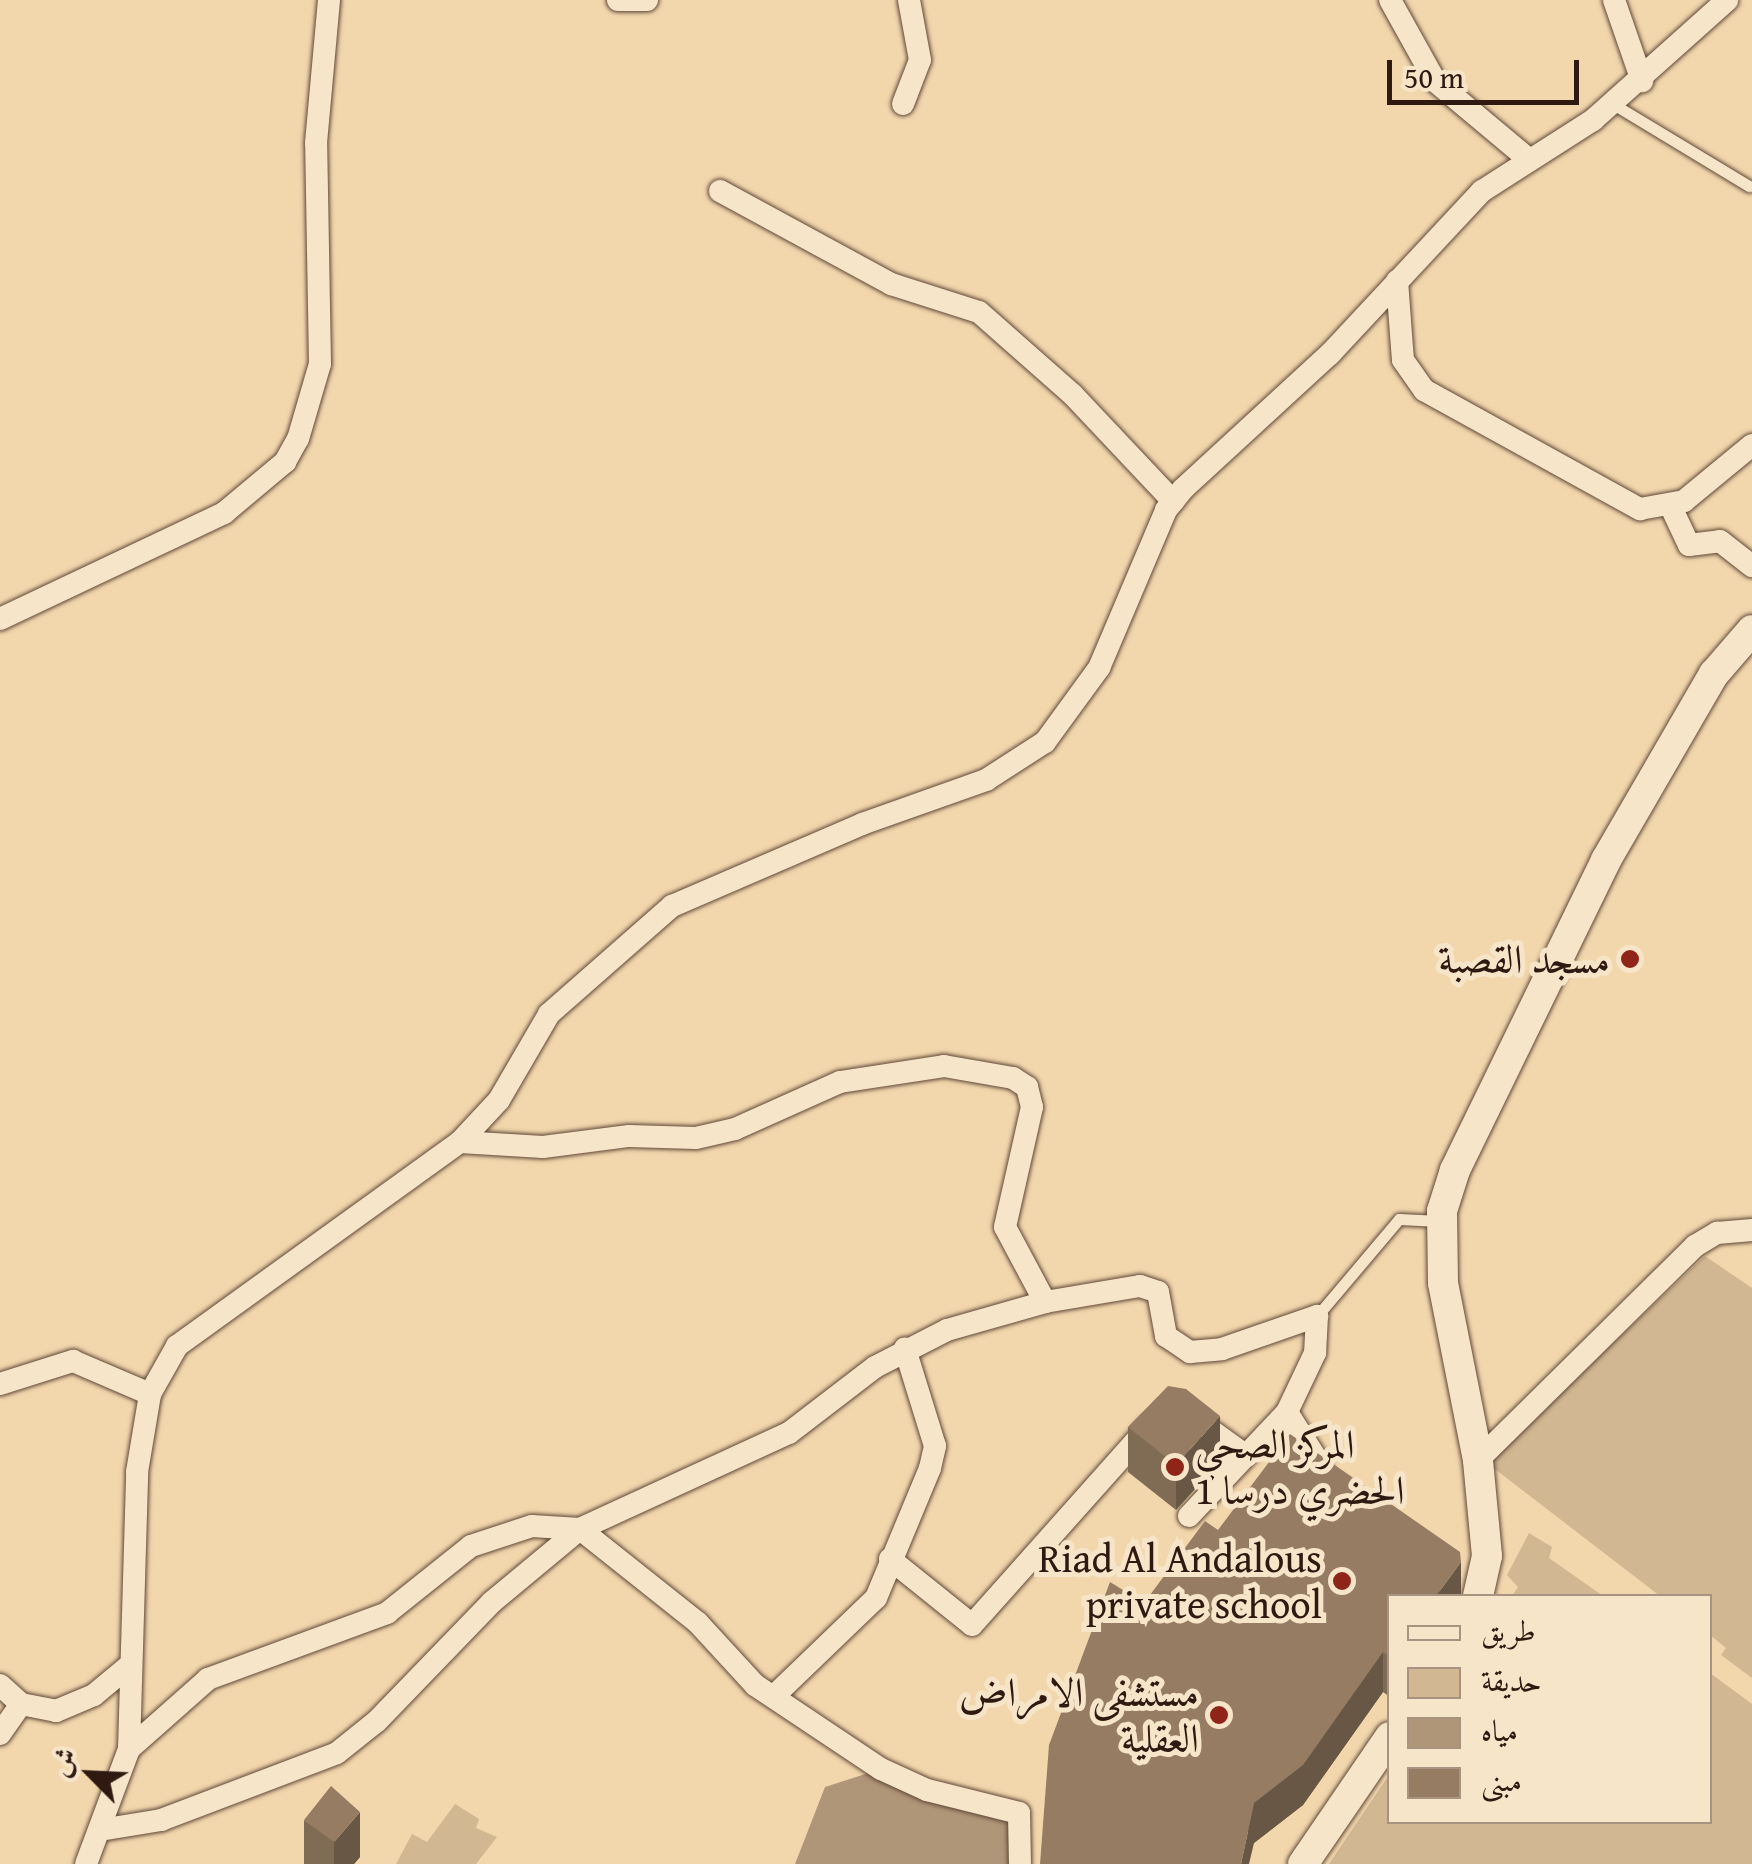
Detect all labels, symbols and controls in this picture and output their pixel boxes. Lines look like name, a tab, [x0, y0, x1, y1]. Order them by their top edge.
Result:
scale bar	[1392, 40, 1584, 102]
text: 50 m	[1404, 55, 1464, 99]
place label: مسجد القصبة	[1438, 935, 1610, 983]
marker: مسجد القصبة	[1619, 948, 1641, 970]
place label: المركز الصحي الحضري درسا 1	[1195, 1420, 1405, 1514]
marker: المركز الصحي الحضري درسا 1	[1164, 1456, 1186, 1478]
place label: Riad Al Andalous private school	[1038, 1534, 1322, 1628]
marker: Riad Al Andalous private school	[1331, 1570, 1353, 1592]
legend	[1387, 1594, 1712, 1824]
text: طريق	[1481, 1608, 1536, 1652]
text: حديقة	[1481, 1658, 1542, 1702]
place label: مستشفى الامراض العقلية	[959, 1668, 1199, 1762]
marker: مستشفى الامراض العقلية	[1208, 1704, 1230, 1726]
text: مياه	[1481, 1708, 1518, 1752]
north arrow	[40, 1724, 140, 1824]
text: ش	[38, 1741, 87, 1783]
text: مبنى	[1481, 1758, 1522, 1802]

